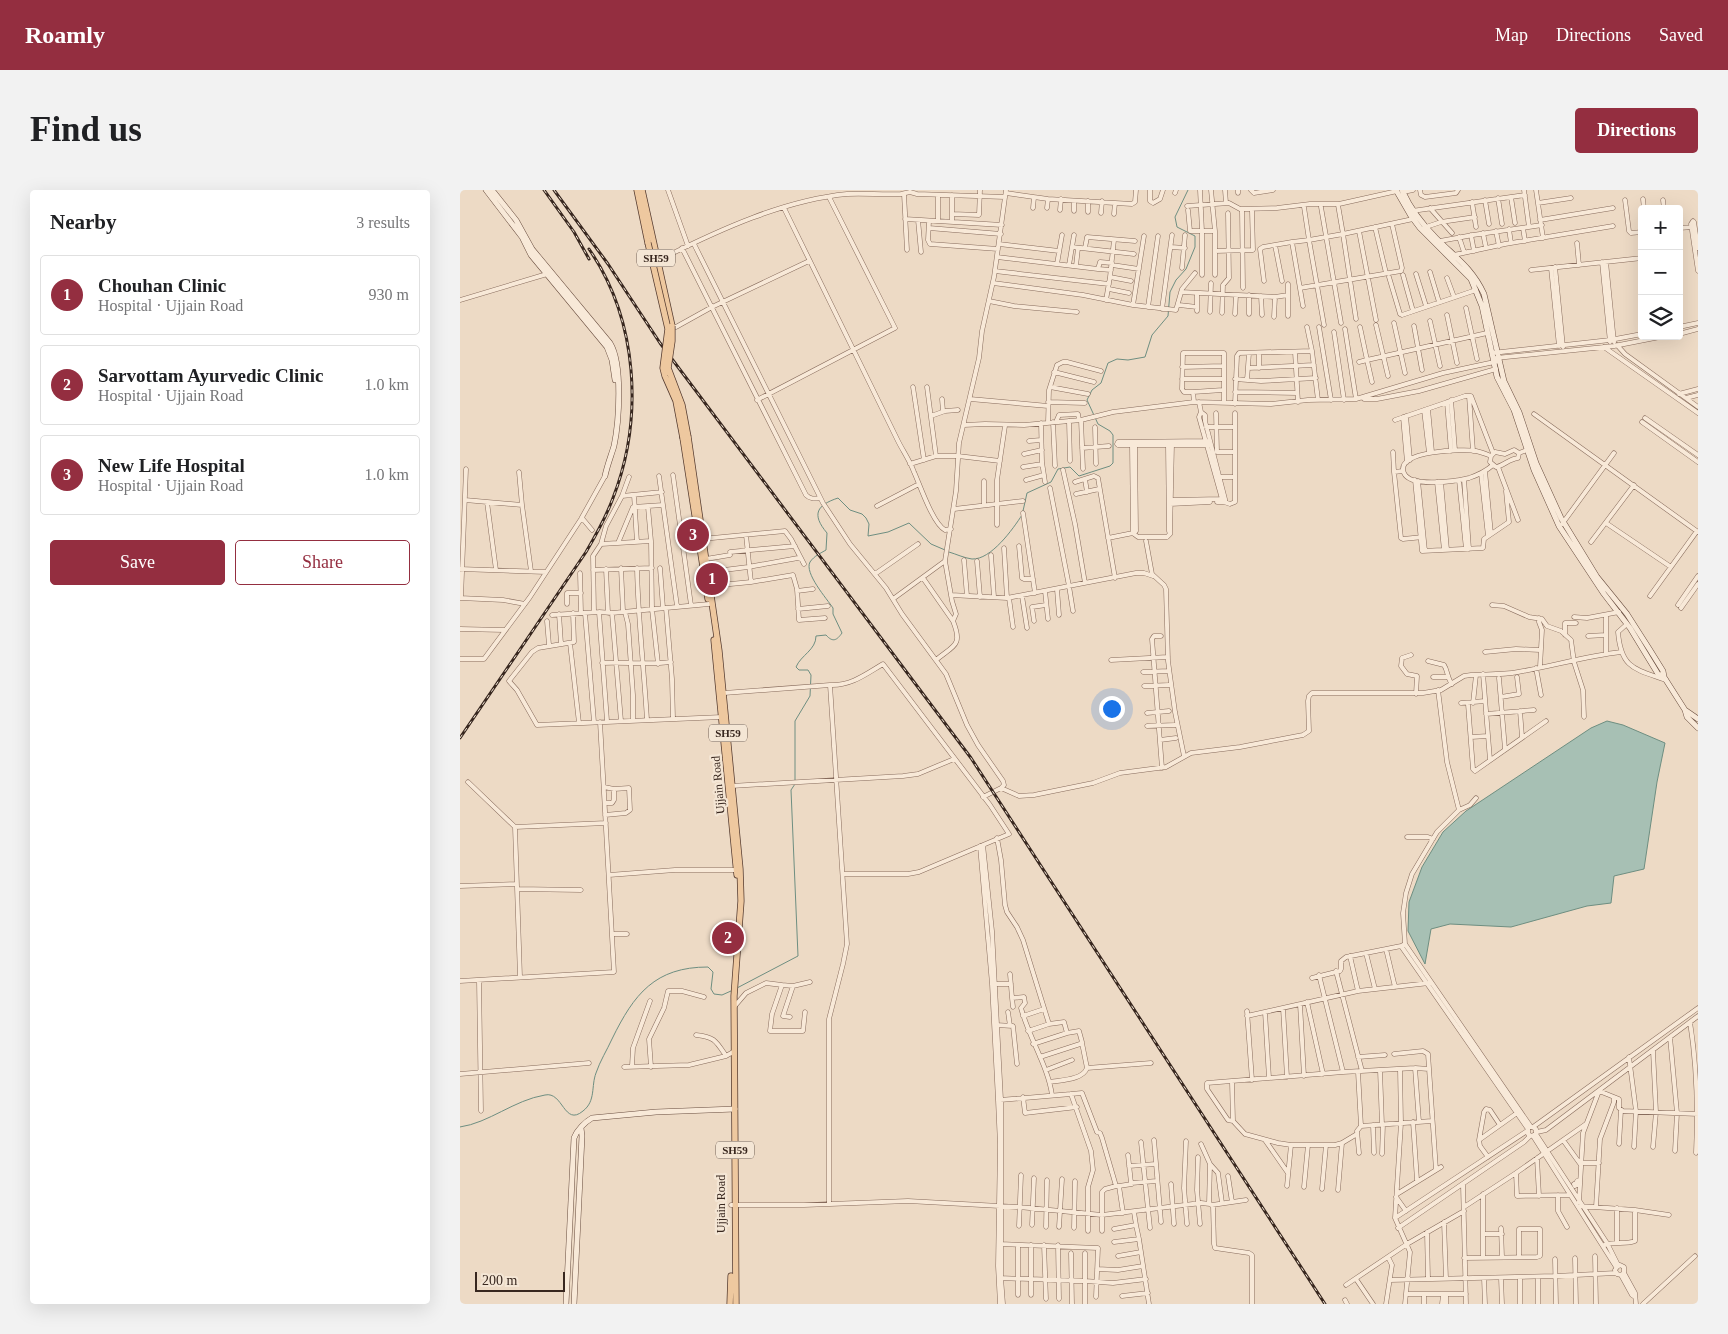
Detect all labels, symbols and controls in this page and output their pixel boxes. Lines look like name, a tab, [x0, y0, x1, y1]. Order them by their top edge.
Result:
text: Roamly	[25, 22, 105, 48]
text: Map	[1495, 25, 1528, 45]
text: Directions	[1556, 25, 1631, 45]
text: Saved	[1659, 25, 1703, 45]
button: Directions	[1575, 108, 1698, 153]
text: Find us	[30, 110, 142, 149]
map controls	[1638, 205, 1683, 340]
button: +	[1638, 205, 1683, 250]
text: Nearby	[50, 210, 117, 234]
text: 3 results	[356, 214, 410, 231]
road number: SH59	[637, 249, 675, 266]
button: −	[1638, 250, 1683, 295]
text: Chouhan Clinic	[98, 275, 226, 296]
text: 1	[63, 286, 71, 303]
text: 930 m	[369, 286, 409, 303]
button: layers	[1638, 295, 1683, 340]
text: Hospital · Ujjain Road	[98, 297, 243, 314]
text: Sarvottam Ayurvedic Clinic	[98, 365, 324, 386]
text: 2	[63, 376, 71, 393]
text: 1.0 km	[365, 376, 409, 393]
text: Hospital · Ujjain Road	[98, 387, 243, 404]
text: New Life Hospital	[98, 455, 245, 476]
text: 3	[63, 466, 71, 483]
text: 1.0 km	[365, 466, 409, 483]
text: Hospital · Ujjain Road	[98, 477, 243, 494]
pin: 3	[677, 516, 709, 554]
button: Save	[50, 540, 225, 585]
button: Share	[235, 540, 410, 585]
pin: 1	[696, 560, 728, 598]
your location	[1099, 696, 1125, 722]
road number: SH59	[709, 724, 747, 742]
street label: Ujjain Road	[708, 755, 728, 815]
pin: 2	[712, 919, 744, 957]
road number: SH59	[716, 1142, 754, 1158]
street label: Ujjain Road	[714, 1175, 728, 1233]
scale bar	[475, 1269, 565, 1292]
text: 200 m	[482, 1273, 517, 1288]

